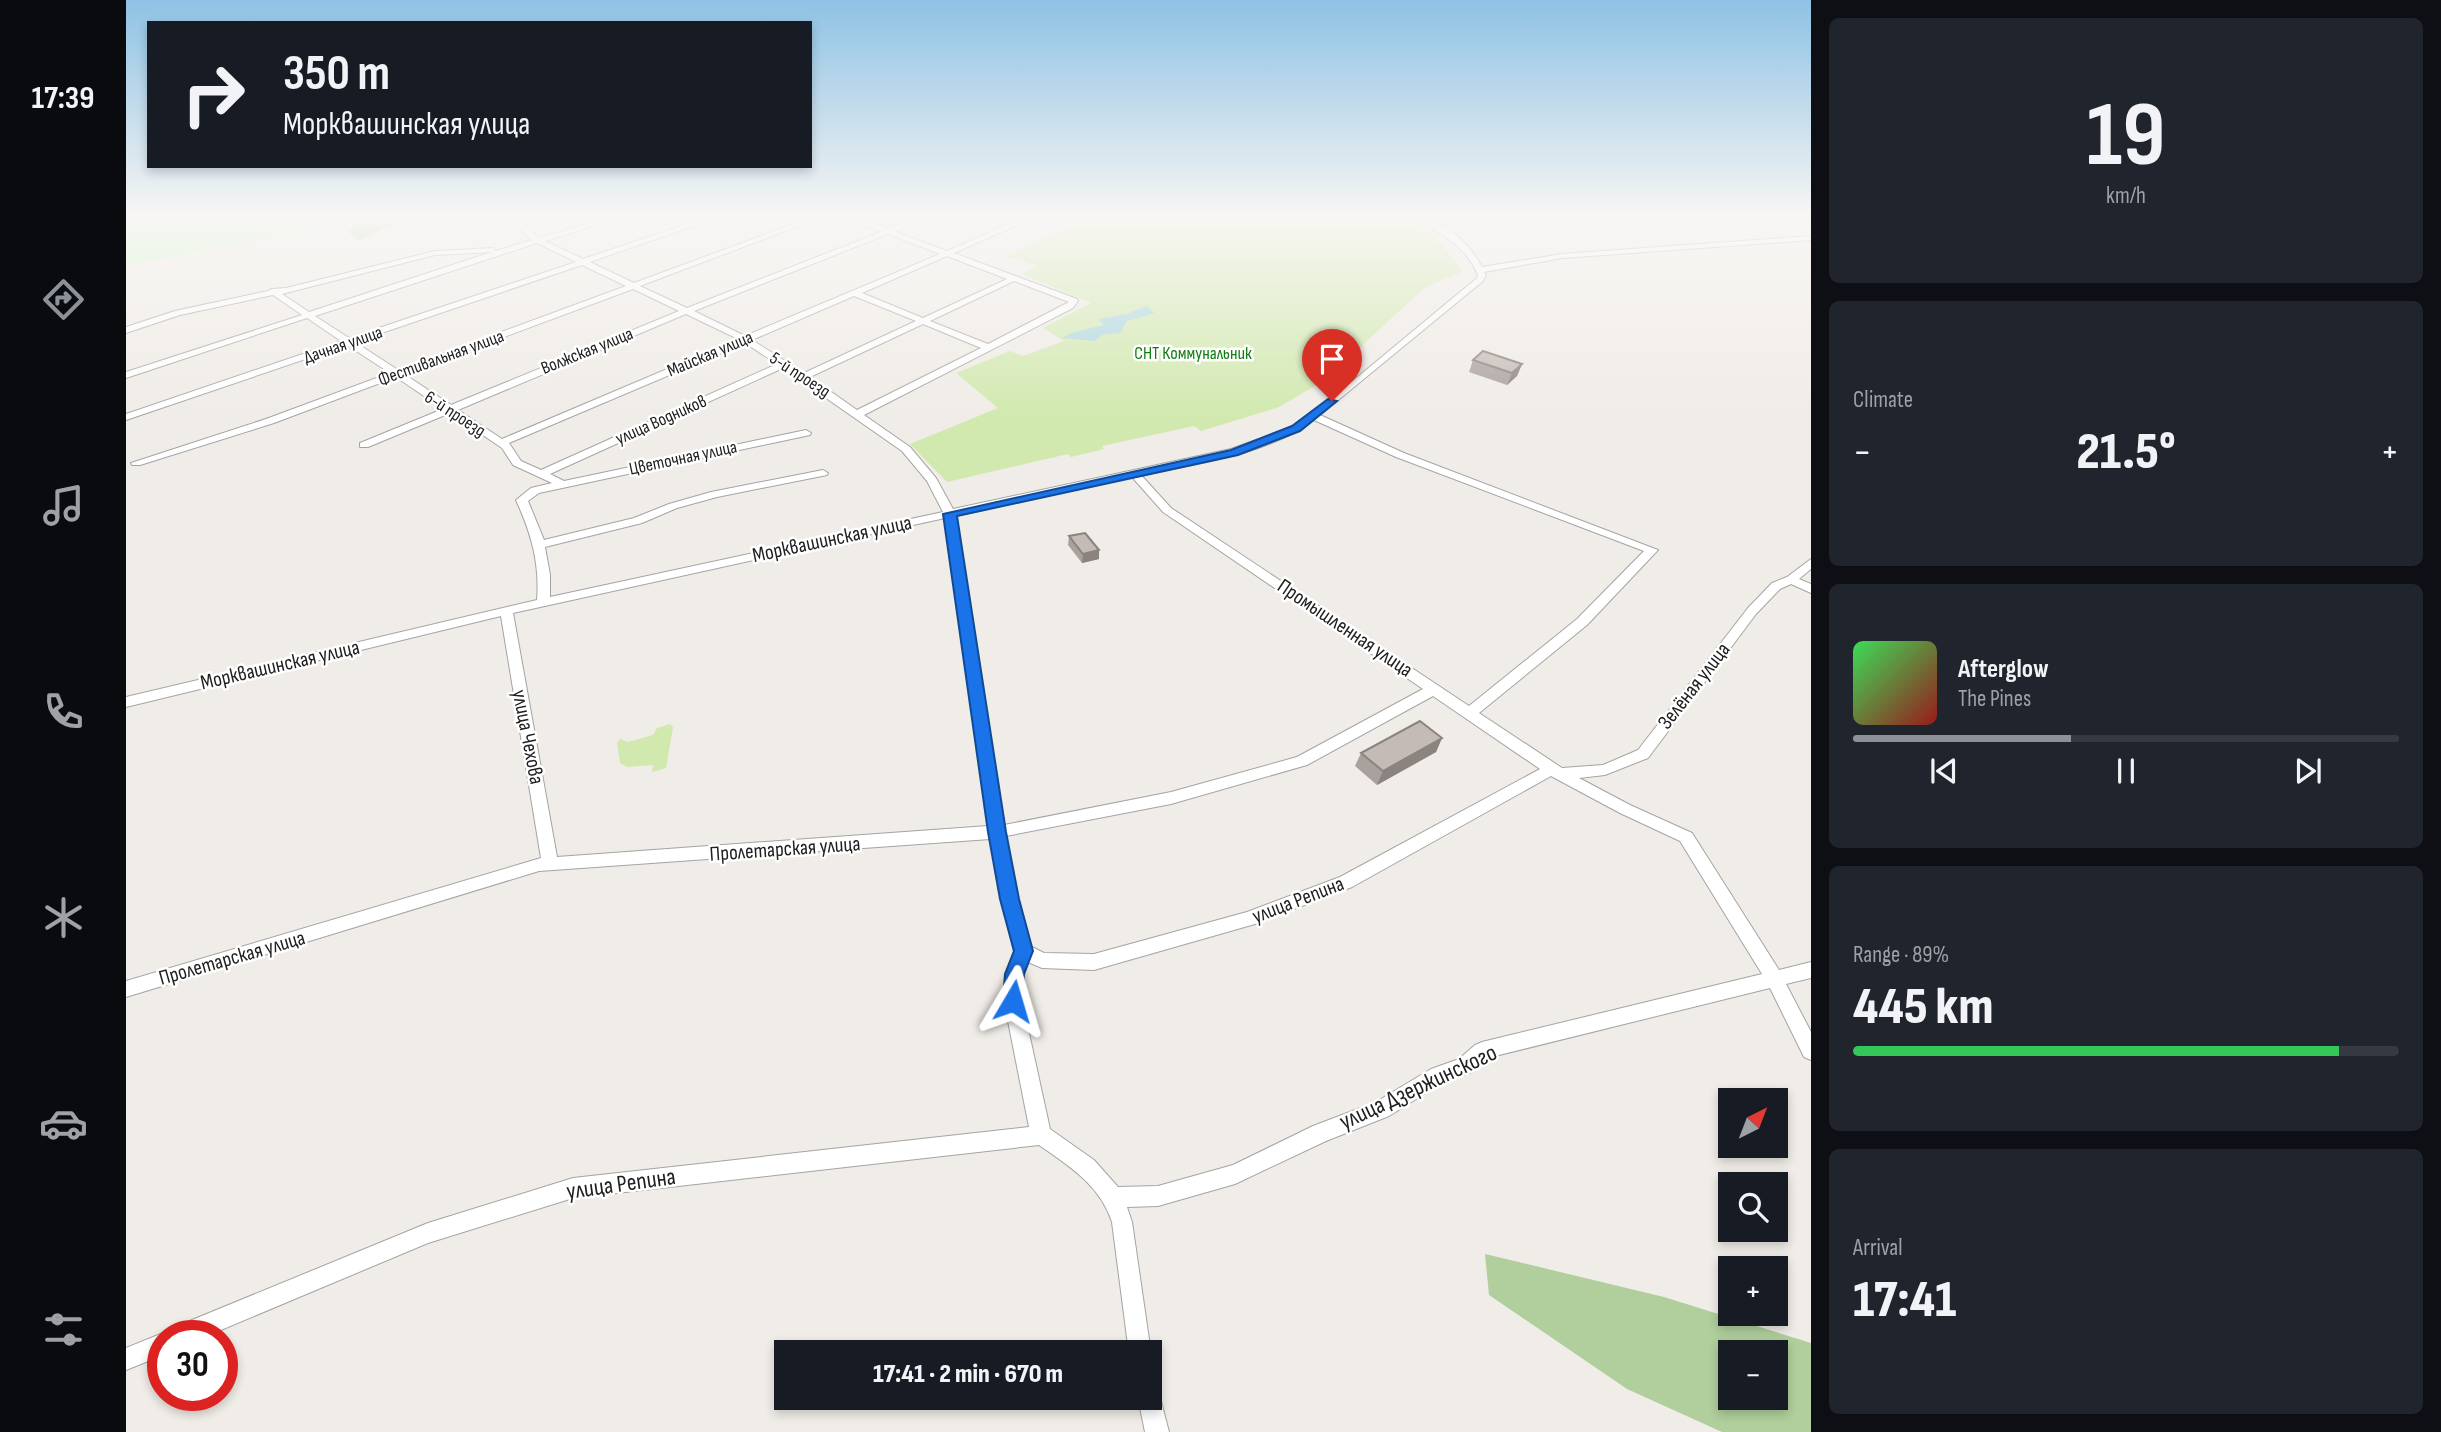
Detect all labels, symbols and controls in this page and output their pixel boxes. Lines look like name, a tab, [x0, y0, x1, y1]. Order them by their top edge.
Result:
text: 350 m	[283, 45, 390, 104]
icon: right	[168, 49, 259, 140]
text: 17:39	[32, 79, 94, 118]
text: 19	[2087, 82, 2165, 191]
text: Морквашинская улица	[283, 105, 530, 144]
text: km/h	[2106, 182, 2146, 210]
icon: directions	[39, 275, 88, 324]
street label: Дачная улица	[301, 322, 385, 368]
street label: Волжская улица	[538, 323, 636, 379]
street label: Фестивальная улица	[375, 326, 507, 390]
street label: Майская улица	[664, 327, 756, 381]
pin	[1302, 329, 1362, 401]
icon: arrive	[1313, 340, 1351, 378]
park label: СНТ Коммунальник	[1134, 343, 1252, 364]
street label: 5-й проезд	[766, 348, 834, 402]
street label: 6-й проезд	[420, 386, 490, 442]
text: Climate	[1853, 386, 1913, 414]
street label: улица Водников	[612, 391, 710, 449]
text: 21.5°	[2076, 421, 2176, 484]
text: −	[1853, 430, 1872, 475]
text: +	[2380, 430, 2399, 475]
street label: Цветочная улица	[627, 436, 739, 480]
icon: music	[39, 481, 88, 530]
street label: Морквашинская улица	[750, 510, 914, 568]
street label: Промышленная улица	[1273, 574, 1417, 682]
street label: Морквашинская улица	[198, 635, 362, 695]
street label: Зелёная улица	[1652, 638, 1736, 734]
text: Afterglow	[1958, 654, 2049, 685]
text: The Pines	[1958, 685, 2031, 713]
icon: phone	[39, 687, 88, 736]
street label: улица Чехова	[507, 688, 549, 786]
icon: previous	[1925, 752, 1963, 790]
icon: pause	[2107, 752, 2145, 790]
icon: next	[2289, 752, 2327, 790]
street label: Пролетарская улица	[709, 831, 861, 867]
street label: улица Репина	[1249, 871, 1347, 929]
icon: climate	[39, 893, 88, 942]
street label: Пролетарская улица	[156, 925, 308, 991]
text: Range · 89%	[1853, 941, 1949, 969]
position arrow	[976, 964, 1050, 1038]
text: 445 km	[1853, 976, 1993, 1039]
street label: улица Дзержинского	[1335, 1038, 1501, 1136]
north arrow	[1718, 1088, 1788, 1158]
map controls	[1718, 1088, 1788, 1410]
icon: car	[39, 1099, 88, 1148]
street label: улица Репина	[565, 1162, 677, 1206]
button: search	[1718, 1172, 1788, 1242]
text: Arrival	[1853, 1234, 1902, 1262]
button: +	[1718, 1256, 1788, 1326]
text: 17:41	[1853, 1269, 1956, 1332]
icon: filters	[39, 1305, 88, 1354]
speed limit sign: 30	[147, 1320, 238, 1411]
button: −	[1718, 1340, 1788, 1410]
text: 17:41 · 2 min · 670 m	[873, 1359, 1063, 1390]

